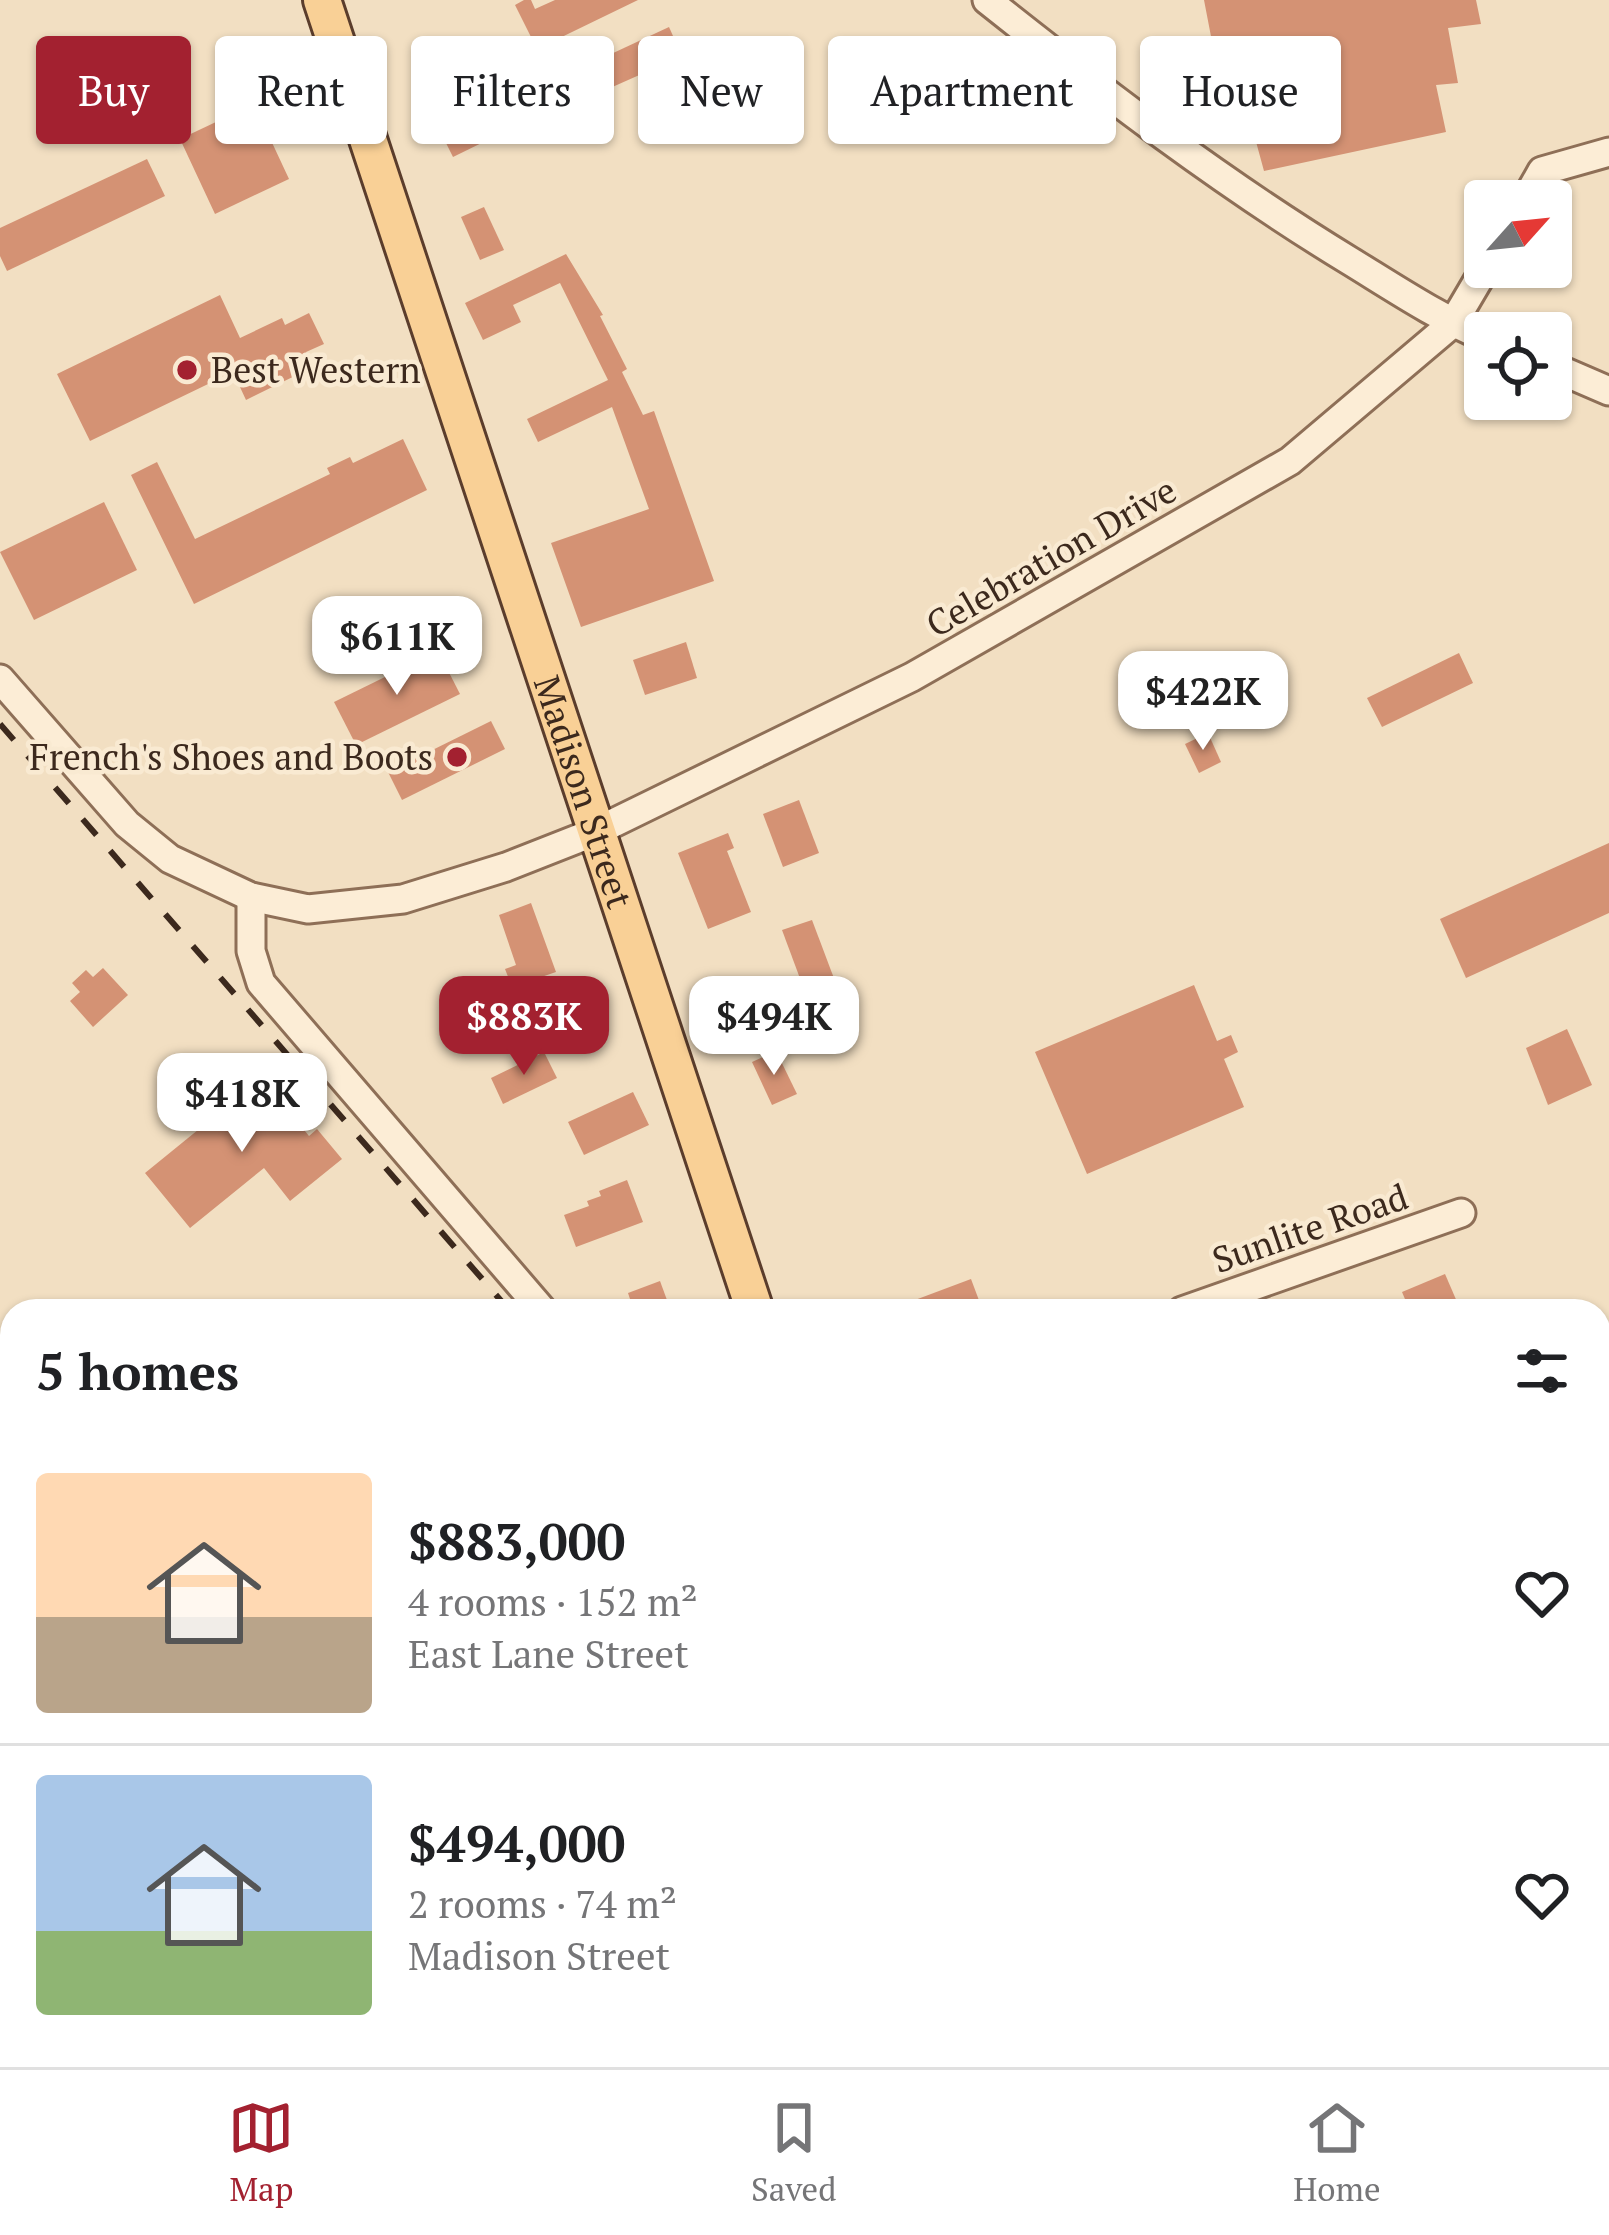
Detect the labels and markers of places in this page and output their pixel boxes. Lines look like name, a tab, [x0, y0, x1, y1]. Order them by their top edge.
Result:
place label: Best Western	[211, 346, 421, 393]
marker: Best Western	[174, 357, 200, 383]
pin: $611K	[313, 596, 481, 698]
pin: $422K	[1119, 651, 1287, 753]
place label: French's Shoes and Boots	[29, 733, 433, 780]
marker: French's Shoes and Boots	[444, 744, 470, 770]
pin: $883K	[440, 976, 608, 1078]
pin: $494K	[690, 976, 858, 1078]
pin: $418K	[158, 1053, 326, 1155]

